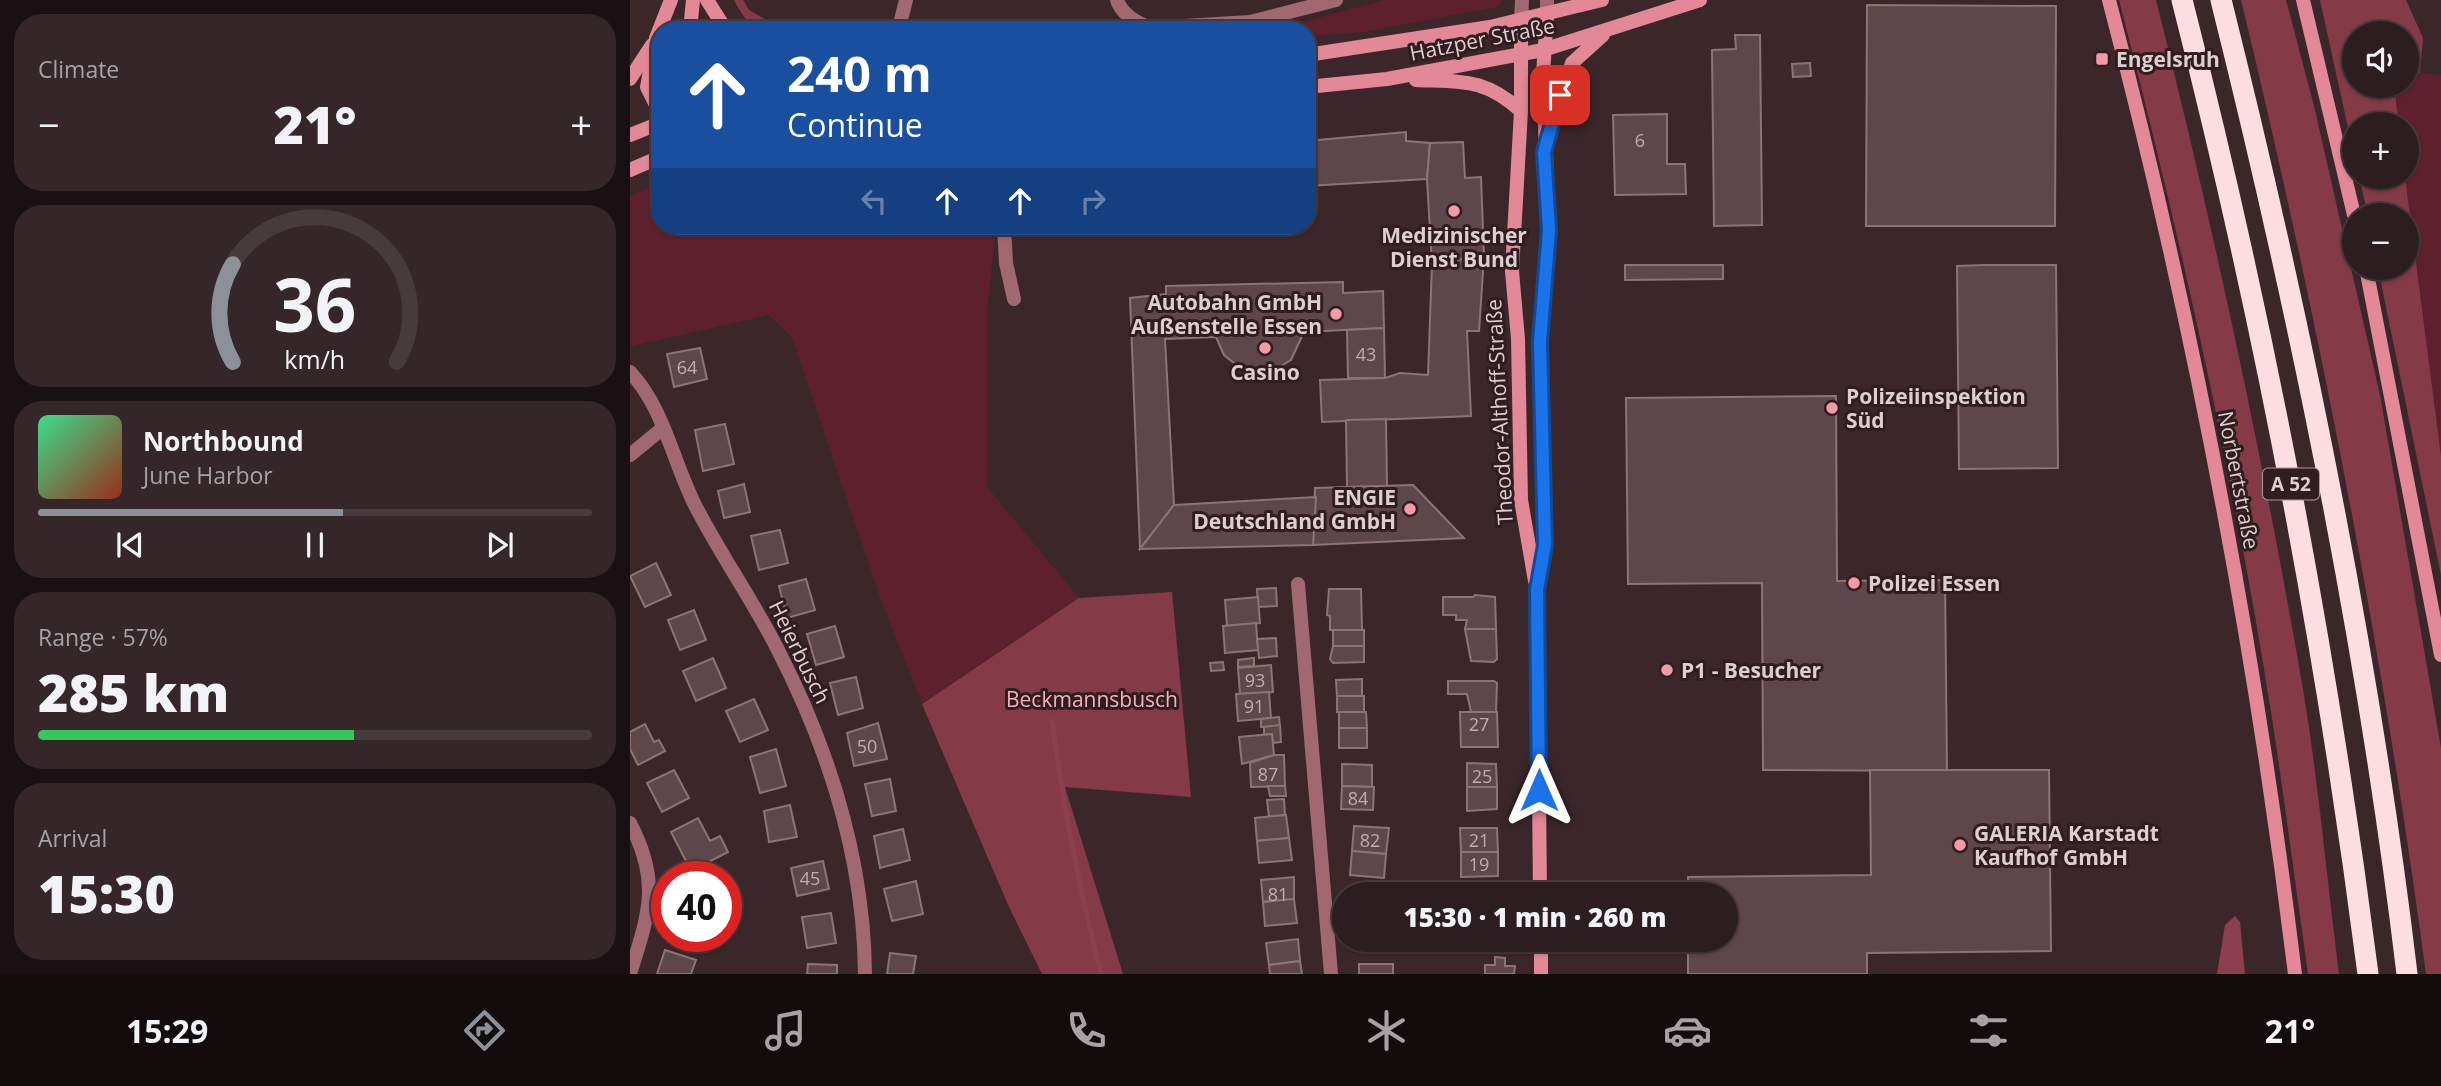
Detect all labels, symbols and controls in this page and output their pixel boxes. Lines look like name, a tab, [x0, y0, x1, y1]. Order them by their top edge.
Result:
street label: Hatzper Straße	[1407, 11, 1557, 67]
map controls	[2342, 21, 2419, 280]
button: sound	[2342, 21, 2419, 98]
text: 240 m	[787, 40, 932, 106]
place label: Engelsruh	[2116, 45, 2220, 73]
icon: ahead	[672, 49, 763, 140]
marker: Engelsruh	[2094, 51, 2110, 67]
text: Climate	[38, 53, 119, 85]
pin	[1530, 65, 1590, 125]
icon: arrive	[1541, 76, 1579, 114]
text: 21°	[274, 88, 356, 159]
text: −	[38, 98, 60, 150]
text: +	[570, 98, 592, 150]
text: Continue	[787, 103, 923, 146]
button: +	[2342, 112, 2419, 189]
house number: 6	[1635, 128, 1645, 152]
icon: left	[855, 182, 893, 220]
icon: ahead	[928, 182, 966, 220]
icon: ahead	[1001, 182, 1039, 220]
icon: right	[1074, 182, 1112, 220]
marker: Medizinischer Dienst Bund	[1446, 203, 1462, 219]
button: −	[2342, 203, 2419, 280]
place label: Medizinischer Dienst Bund	[1381, 221, 1527, 273]
text: 36	[273, 254, 357, 353]
place label: Autobahn GmbH Außenstelle Essen	[1131, 288, 1322, 340]
street label: Theodor-Althoff-Straße	[1479, 298, 1519, 526]
marker: Autobahn GmbH Außenstelle Essen	[1328, 306, 1344, 322]
marker: Casino	[1257, 340, 1273, 356]
text: km/h	[285, 342, 345, 376]
house number: 43	[1356, 342, 1376, 366]
house number: 64	[677, 355, 697, 379]
place label: Casino	[1230, 358, 1300, 386]
place label: Polizeiinspektion Süd	[1846, 382, 2026, 434]
marker: Polizeiinspektion Süd	[1824, 400, 1840, 416]
street label: Norbertstraße	[2212, 408, 2266, 552]
text: Northbound	[143, 423, 304, 459]
text: June Harbor	[143, 459, 273, 491]
road number: A 52	[2263, 468, 2319, 499]
place label: ENGIE Deutschland GmbH	[1193, 483, 1396, 535]
marker: ENGIE Deutschland GmbH	[1402, 501, 1418, 517]
icon: previous	[111, 526, 149, 564]
icon: pause	[296, 526, 334, 564]
icon: next	[481, 526, 519, 564]
place label: Polizei Essen	[1868, 569, 2000, 597]
marker: Polizei Essen	[1846, 575, 1862, 591]
street label: Heierbusch	[763, 596, 837, 708]
text: Range · 57%	[38, 621, 168, 653]
text: 285 km	[38, 656, 229, 727]
place label: P1 - Besucher	[1681, 656, 1822, 684]
marker: P1 - Besucher	[1659, 662, 1675, 678]
house number: 93	[1245, 668, 1265, 692]
park label: Beckmannsbusch	[1006, 685, 1178, 713]
house number: 91	[1244, 694, 1264, 718]
house number: 27	[1469, 712, 1489, 736]
house number: 50	[857, 734, 877, 758]
position arrow	[1502, 753, 1576, 827]
house number: 87	[1258, 762, 1278, 786]
house number: 25	[1472, 764, 1492, 788]
house number: 84	[1348, 786, 1368, 810]
place label: GALERIA Karstadt Kaufhof GmbH	[1974, 819, 2159, 871]
text: Arrival	[38, 822, 107, 854]
house number: 82	[1360, 828, 1380, 852]
house number: 21	[1469, 828, 1489, 852]
marker: GALERIA Karstadt Kaufhof GmbH	[1952, 837, 1968, 853]
house number: 19	[1469, 852, 1489, 876]
text: 15:30	[38, 857, 175, 928]
speed limit sign: 40	[651, 861, 742, 952]
house number: 45	[800, 866, 820, 890]
house number: 81	[1268, 882, 1288, 906]
text: 15:30 · 1 min · 260 m	[1404, 899, 1666, 935]
icon: directions	[460, 1006, 509, 1055]
icon: music	[761, 1006, 810, 1055]
icon: phone	[1062, 1006, 1111, 1055]
icon: climate	[1362, 1006, 1411, 1055]
icon: car	[1663, 1006, 1712, 1055]
icon: filters	[1964, 1006, 2013, 1055]
text: 15:29	[126, 1009, 208, 1052]
text: 21°	[2265, 1009, 2315, 1052]

